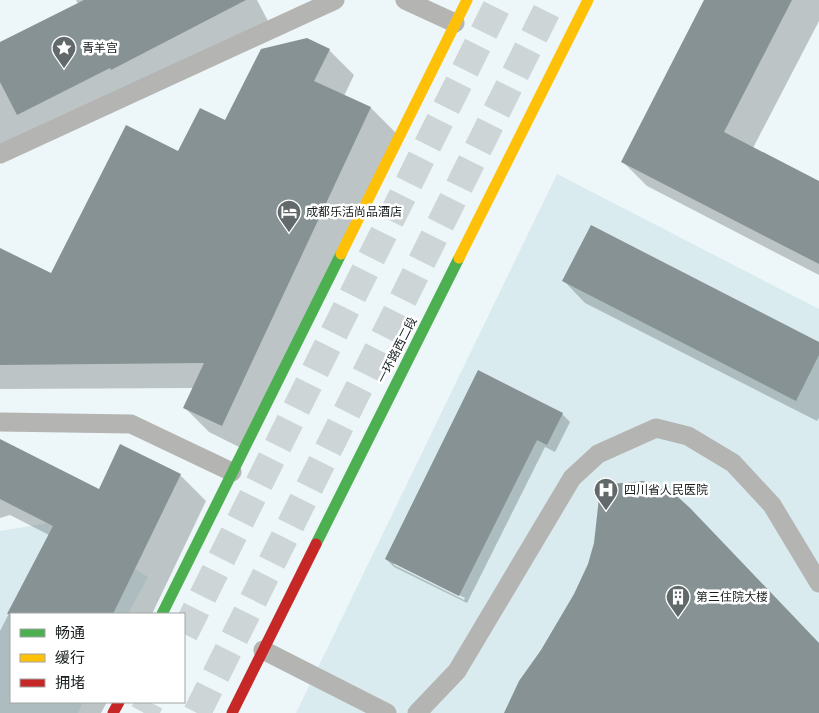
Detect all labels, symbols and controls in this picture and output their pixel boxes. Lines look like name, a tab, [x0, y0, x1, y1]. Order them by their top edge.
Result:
place icon: 青羊宫	[51, 35, 77, 69]
place label: 青羊宫	[82, 41, 118, 55]
hotel icon: 成都乐活尚品酒店	[276, 199, 302, 233]
place label: 成都乐活尚品酒店	[306, 205, 402, 219]
street label: 一环路西二段	[374, 315, 420, 385]
hospital icon: 四川省人民医院	[593, 477, 619, 511]
place label: 四川省人民医院	[624, 483, 708, 497]
building icon: 第三住院大楼	[665, 584, 691, 618]
place label: 第三住院大楼	[696, 590, 768, 604]
legend	[10, 613, 185, 703]
text: 畅通	[55, 624, 85, 642]
text: 缓行	[55, 649, 85, 667]
text: 拥堵	[55, 674, 85, 692]

